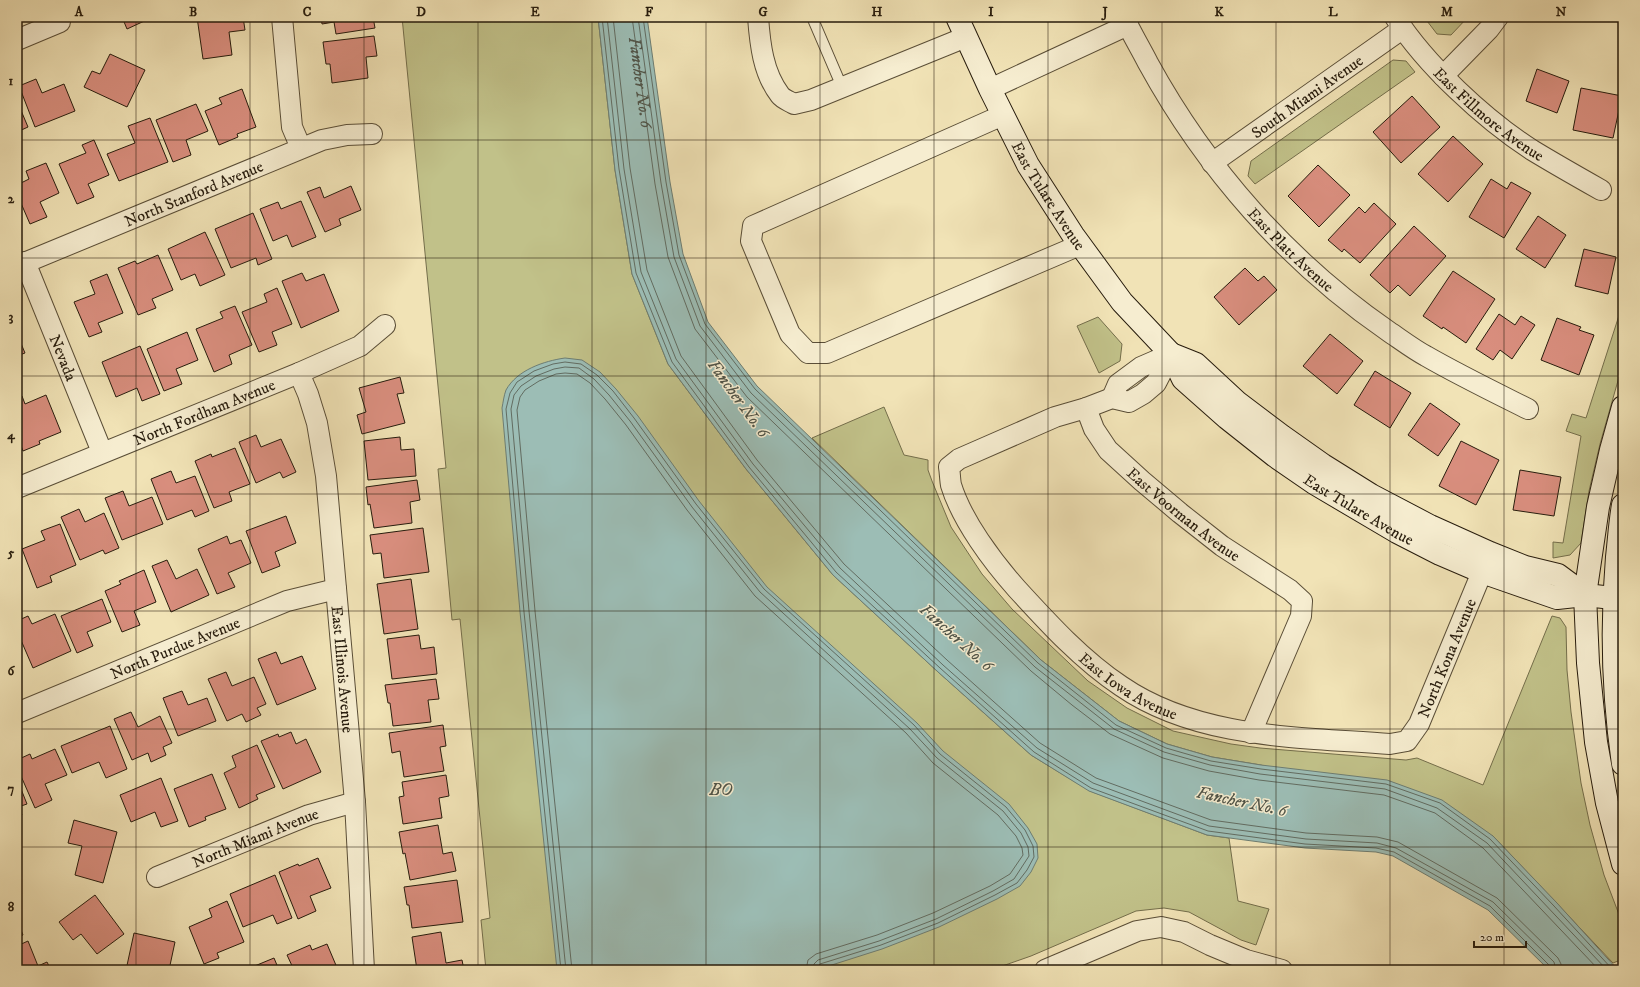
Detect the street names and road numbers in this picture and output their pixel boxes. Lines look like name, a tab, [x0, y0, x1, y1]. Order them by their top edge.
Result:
street label: South Miami Avenue	[1248, 50, 1367, 143]
street label: East Fillmore Avenue	[1429, 63, 1548, 166]
street label: East Tulare Avenue	[1007, 138, 1090, 255]
street label: North Stanford Avenue	[122, 156, 267, 232]
street label: East Platt Avenue	[1243, 204, 1338, 297]
street label: Nevada	[44, 332, 81, 384]
street label: North Fordham Avenue	[131, 375, 279, 450]
street label: East Voorman Avenue	[1122, 463, 1244, 566]
street label: East Tulare Avenue	[1299, 470, 1417, 550]
street label: North Kona Avenue	[1414, 595, 1481, 721]
street label: East Illinois Avenue	[327, 605, 358, 734]
street label: North Purdue Avenue	[108, 613, 243, 684]
street label: East Iowa Avenue	[1074, 648, 1180, 725]
street label: North Miami Avenue	[189, 804, 321, 873]

